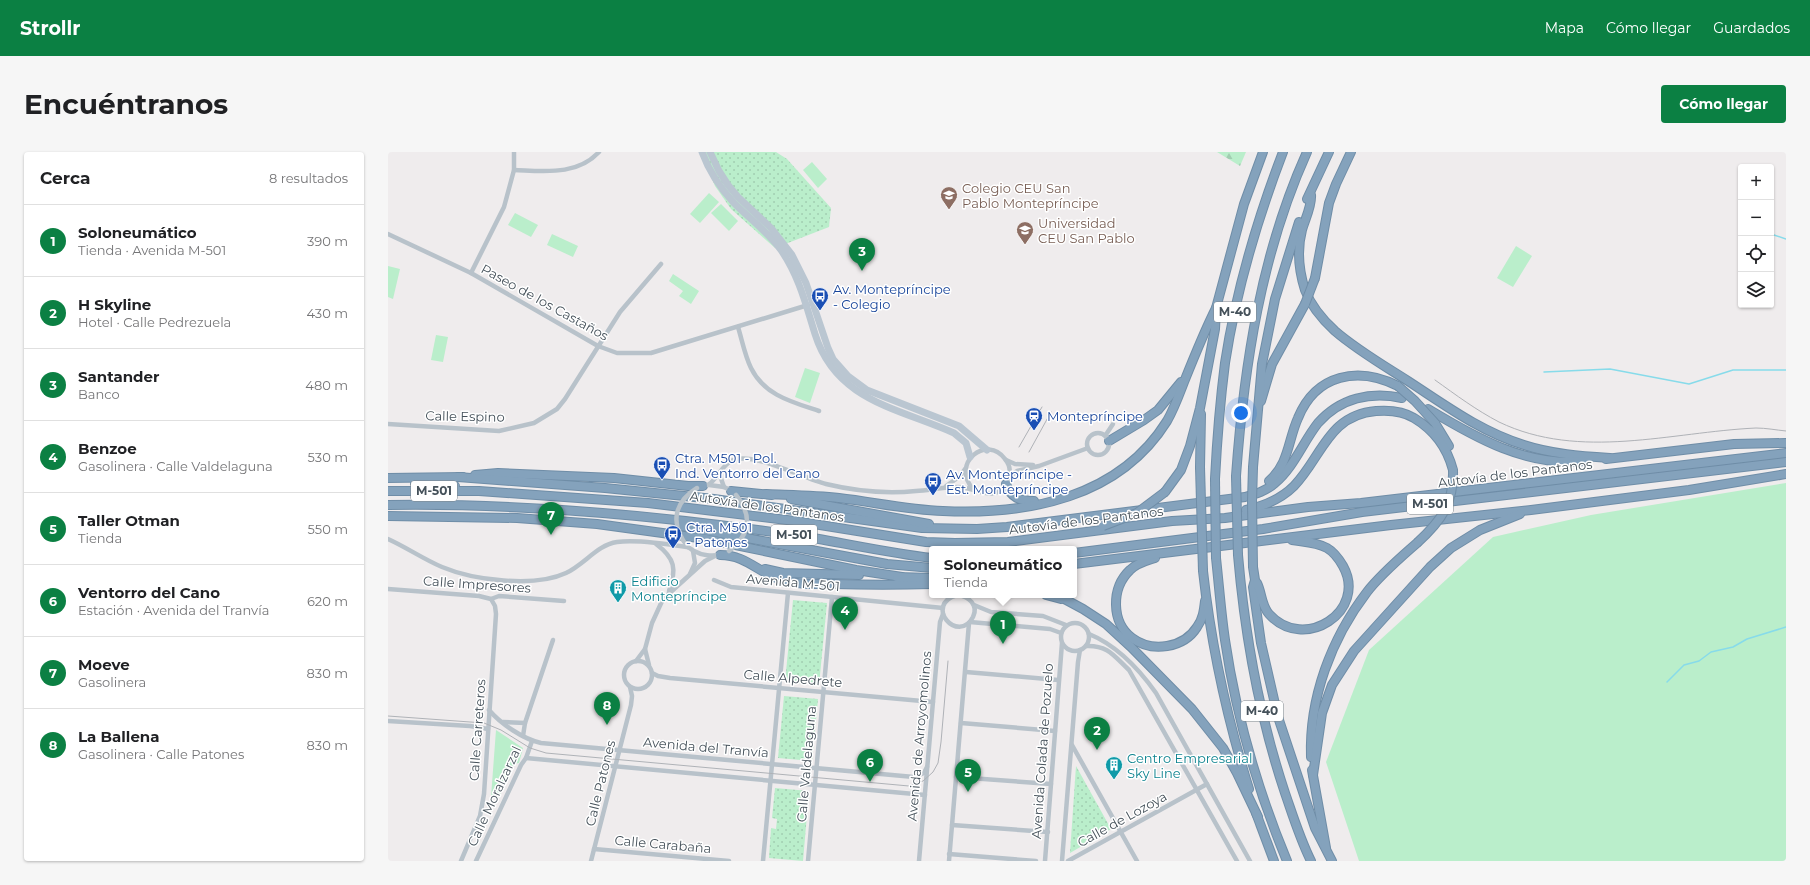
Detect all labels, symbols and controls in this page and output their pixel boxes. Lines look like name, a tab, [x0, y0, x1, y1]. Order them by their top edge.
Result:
text: Strollr	[20, 17, 81, 40]
text: Mapa	[1545, 19, 1584, 37]
text: Cómo llegar	[1606, 19, 1691, 37]
text: Guardados	[1713, 19, 1790, 37]
button: Cómo llegar	[1661, 85, 1786, 123]
text: Encuéntranos	[24, 87, 228, 121]
map controls	[1738, 164, 1774, 308]
button: +	[1738, 164, 1774, 200]
text: Cerca	[40, 168, 90, 188]
text: 8 resultados	[269, 170, 348, 186]
place label: Colegio CEU San Pablo Montepríncipe	[962, 180, 1099, 211]
school or university icon: Colegio CEU San Pablo Montepríncipe	[939, 185, 959, 210]
button: −	[1738, 200, 1774, 236]
place label: Universidad CEU San Pablo	[1038, 215, 1135, 246]
school or university icon: Universidad CEU San Pablo	[1015, 220, 1035, 245]
text: Soloneumático	[78, 223, 197, 242]
text: 1	[50, 233, 56, 249]
text: 390 m	[307, 233, 348, 249]
button: locate	[1738, 236, 1774, 272]
pin: 3	[849, 238, 875, 271]
text: Tienda · Avenida M-501	[78, 242, 226, 258]
street label: Paseo de los Castaños	[479, 260, 611, 344]
button: layers	[1738, 272, 1774, 308]
place label: Av. Montepríncipe - Colegio	[833, 281, 951, 312]
bus stop icon: Av. Montepríncipe - Colegio	[810, 286, 830, 311]
text: H Skyline	[78, 295, 151, 314]
road number: M-40	[1214, 302, 1256, 322]
text: 2	[49, 305, 57, 321]
text: 430 m	[306, 305, 348, 321]
text: Hotel · Calle Pedrezuela	[78, 314, 231, 330]
text: Santander	[78, 367, 159, 386]
text: 3	[49, 377, 57, 393]
text: 480 m	[305, 377, 348, 393]
text: Banco	[78, 386, 120, 402]
your location	[1231, 403, 1251, 423]
station icon: Montepríncipe	[1024, 406, 1044, 431]
street label: Calle Espino	[425, 407, 505, 425]
place label: Montepríncipe	[1047, 408, 1143, 424]
text: Benzoe	[78, 439, 137, 458]
text: 4	[49, 449, 57, 465]
text: 530 m	[308, 449, 348, 465]
place label: Ctra. M501 - Pol. Ind. Ventorro del Cano	[675, 450, 820, 481]
bus stop icon: Ctra. M501 - Pol. Ind. Ventorro del Cano	[652, 455, 672, 480]
street label: Autovía de los Pantanos	[1437, 456, 1593, 490]
text: Gasolinera · Calle Valdelaguna	[78, 458, 273, 474]
place label: Av. Montepríncipe - Est. Montepríncipe	[946, 466, 1072, 497]
bus stop icon: Av. Montepríncipe - Est. Montepríncipe	[923, 471, 943, 496]
road number: M-501	[411, 481, 457, 501]
street label: Autovía de los Pantanos	[689, 487, 845, 525]
road number: M-501	[1407, 494, 1453, 514]
pin: 7	[538, 502, 564, 535]
street label: Autovía de los Pantanos	[1008, 503, 1164, 537]
text: Taller Otman	[78, 511, 180, 530]
place label: Ctra. M501 - Patones	[686, 519, 752, 550]
text: 5	[49, 521, 57, 537]
text: 550 m	[308, 521, 348, 537]
bus stop icon: Ctra. M501 - Patones	[663, 524, 683, 549]
road number: M-501	[771, 525, 817, 545]
text: Tienda	[78, 530, 122, 546]
popup	[929, 546, 1077, 598]
text: Soloneumático	[944, 555, 1062, 574]
street label: Avenida M-501	[746, 570, 840, 594]
street label: Calle Impresores	[422, 572, 532, 596]
place label: Edificio Montepríncipe	[631, 573, 727, 604]
text: Tienda	[944, 574, 988, 590]
building icon: Edificio Montepríncipe	[608, 578, 628, 603]
text: Ventorro del Cano	[78, 583, 220, 602]
text: 6	[49, 593, 57, 609]
text: 620 m	[307, 593, 348, 609]
pin: 4	[832, 597, 858, 630]
text: Estación · Avenida del Tranvía	[78, 602, 269, 618]
pin: 1	[990, 611, 1016, 644]
street label: Avenida de Arroyomolinos	[904, 650, 934, 822]
text: Moeve	[78, 655, 130, 674]
street label: Avenida Colada de Pozuelo	[1028, 663, 1056, 839]
text: 7	[49, 665, 57, 681]
text: 830 m	[307, 665, 348, 681]
street label: Calle Alpedrete	[743, 666, 843, 690]
text: Gasolinera	[78, 674, 146, 690]
street label: Calle Carreteros	[465, 678, 489, 782]
pin: 8	[594, 692, 620, 725]
road number: M-40	[1241, 701, 1283, 721]
street label: Calle Valdelaguna	[793, 705, 819, 823]
pin: 2	[1084, 717, 1110, 750]
text: La Ballena	[78, 727, 159, 746]
street label: Avenida del Tranvía	[643, 734, 769, 760]
text: 8	[49, 737, 57, 753]
text: 830 m	[307, 737, 348, 753]
street label: Calle Patones	[582, 738, 618, 828]
street label: Calle Moralzarzal	[464, 743, 524, 849]
text: Gasolinera · Calle Patones	[78, 746, 244, 762]
pin: 6	[857, 749, 883, 782]
place label: Centro Empresarial Sky Line	[1127, 750, 1252, 781]
building icon: Centro Empresarial Sky Line	[1104, 755, 1124, 780]
pin: 5	[955, 759, 981, 792]
street label: Calle de Lozoya	[1075, 788, 1169, 850]
street label: Calle Carabaña	[614, 832, 712, 856]

